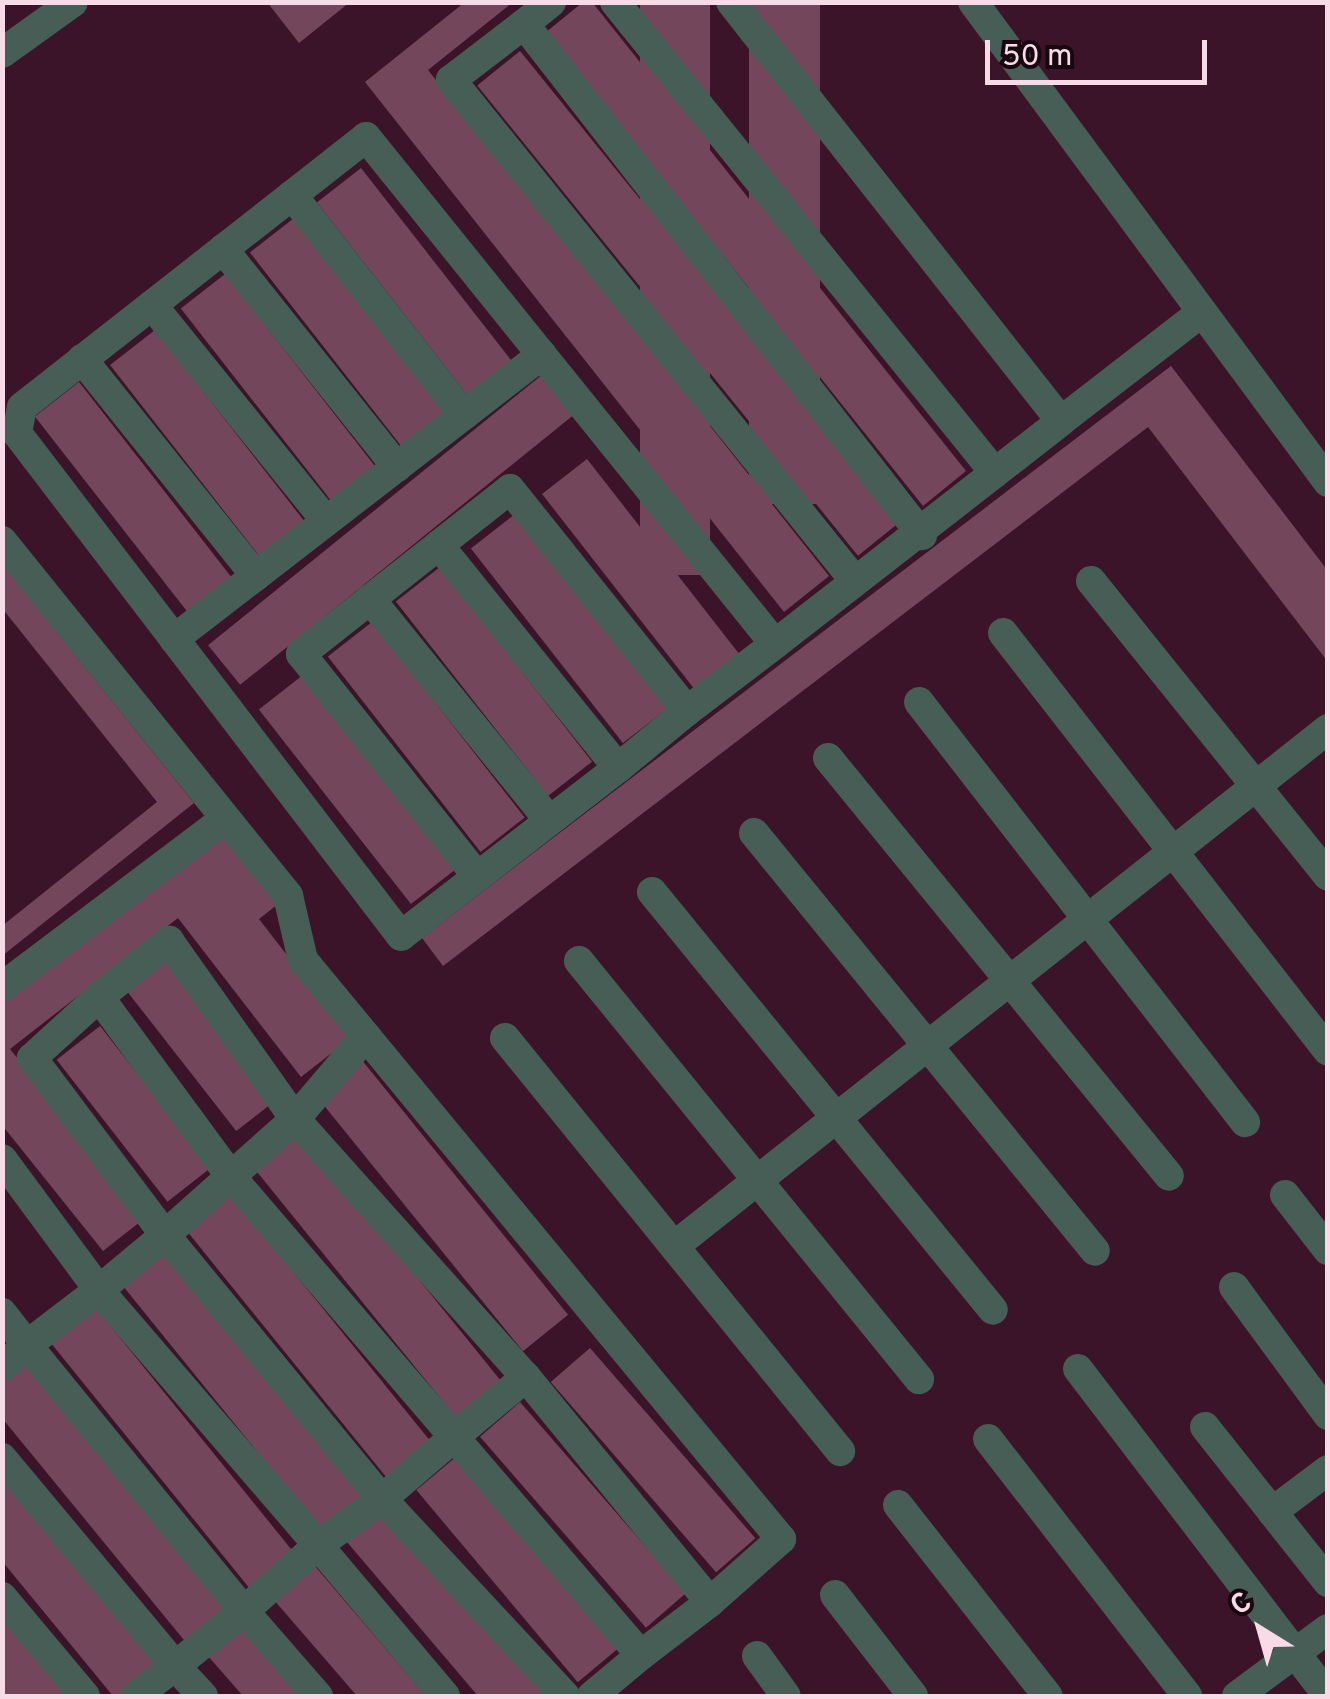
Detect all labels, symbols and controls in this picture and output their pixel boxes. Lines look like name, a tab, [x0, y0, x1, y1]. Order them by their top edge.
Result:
scale bar	[990, 20, 1212, 82]
text: 50 m	[1002, 39, 1072, 76]
north arrow	[1210, 1579, 1310, 1679]
text: С	[1224, 1585, 1260, 1625]

